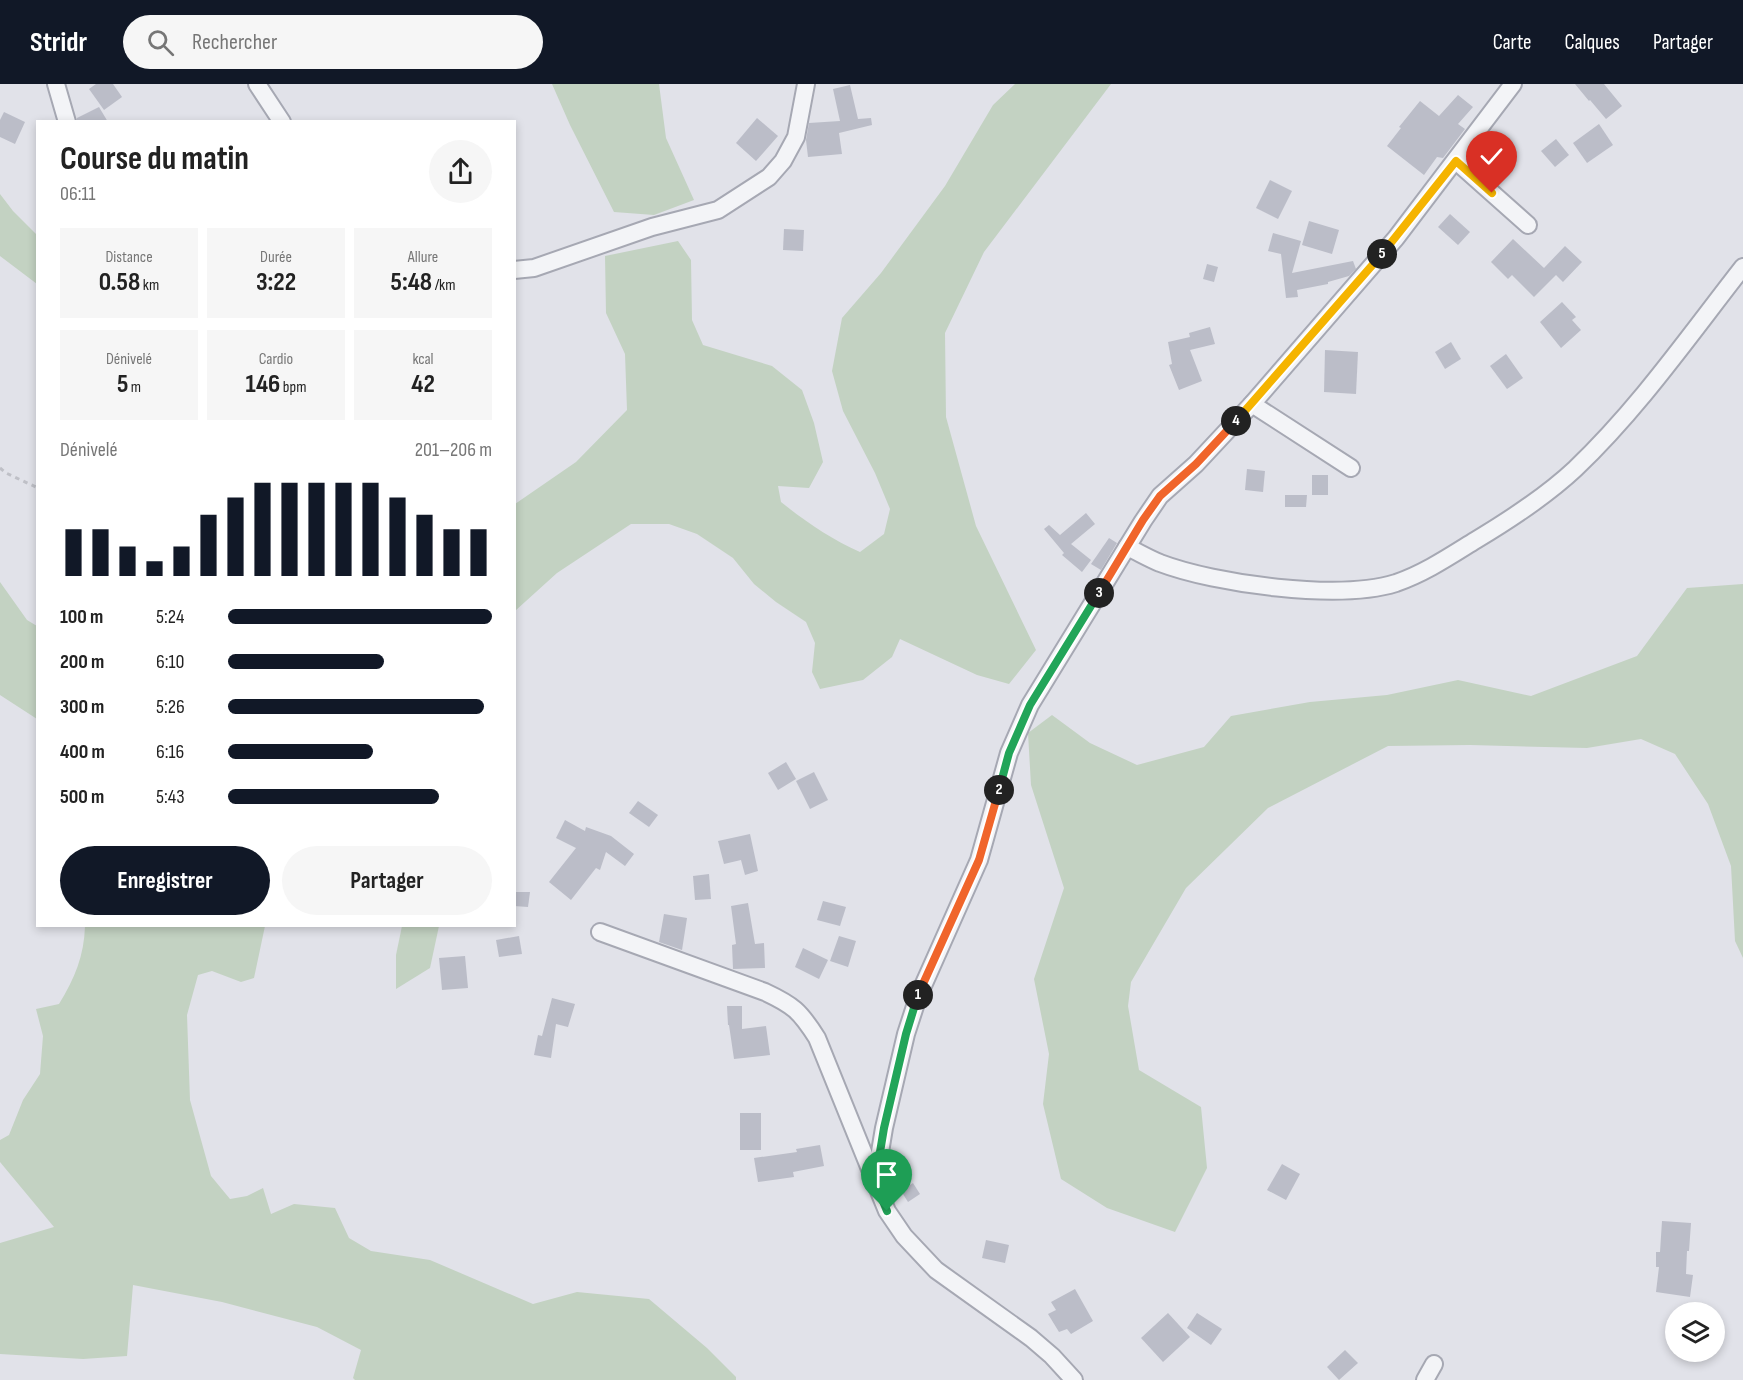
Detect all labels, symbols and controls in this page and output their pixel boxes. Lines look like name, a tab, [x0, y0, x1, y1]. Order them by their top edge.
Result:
search box	[123, 15, 543, 69]
text: Stridr	[30, 26, 87, 59]
icon: search	[144, 26, 177, 59]
text: Rechercher	[192, 29, 277, 56]
text: Carte	[1493, 30, 1532, 55]
text: Calques	[1565, 30, 1620, 55]
text: Partager	[1653, 30, 1713, 55]
pin	[1466, 131, 1517, 193]
text: Course du matin	[60, 139, 249, 179]
button: share	[429, 140, 492, 203]
icon: check	[1475, 140, 1508, 173]
text: 06:11	[60, 182, 95, 206]
pin: 5	[1367, 239, 1397, 269]
text: 5	[1378, 244, 1386, 263]
text: Distance	[105, 248, 153, 267]
text: Durée	[260, 248, 292, 267]
text: Allure	[408, 248, 438, 267]
text: 0.58	[99, 267, 140, 298]
text: 3:22	[256, 267, 296, 298]
text: 5:48	[391, 267, 432, 298]
text: km	[140, 276, 159, 295]
text: /km	[432, 276, 456, 295]
text: Dénivelé	[106, 350, 152, 369]
text: Cardio	[259, 350, 293, 369]
text: kcal	[412, 350, 434, 369]
text: 5	[117, 369, 128, 400]
text: 146	[246, 369, 280, 400]
text: 42	[411, 369, 435, 400]
text: m	[128, 378, 141, 397]
text: bpm	[280, 378, 306, 397]
pin: 4	[1221, 406, 1251, 436]
text: 4	[1232, 411, 1240, 430]
text: Dénivelé	[60, 438, 118, 462]
text: 201–206 m	[415, 438, 492, 462]
pin: 3	[1084, 578, 1114, 608]
text: 3	[1095, 583, 1103, 602]
text: 100 m	[60, 605, 103, 629]
text: 5:24	[156, 605, 184, 629]
text: 200 m	[60, 650, 104, 674]
text: 6:10	[156, 650, 184, 674]
text: 300 m	[60, 695, 104, 719]
text: 5:26	[156, 695, 185, 719]
text: 400 m	[60, 740, 105, 764]
text: 6:16	[156, 740, 184, 764]
pin: 2	[984, 775, 1014, 805]
text: 2	[995, 780, 1003, 799]
text: 500 m	[60, 785, 104, 809]
text: 5:43	[156, 785, 185, 809]
button: Enregistrer	[60, 846, 270, 915]
button: Partager	[282, 846, 492, 915]
pin: 1	[903, 980, 933, 1010]
text: 1	[915, 985, 921, 1004]
pin	[861, 1149, 912, 1211]
icon: arrive	[870, 1158, 903, 1191]
map controls	[1665, 1302, 1725, 1362]
button: layers	[1665, 1302, 1725, 1362]

